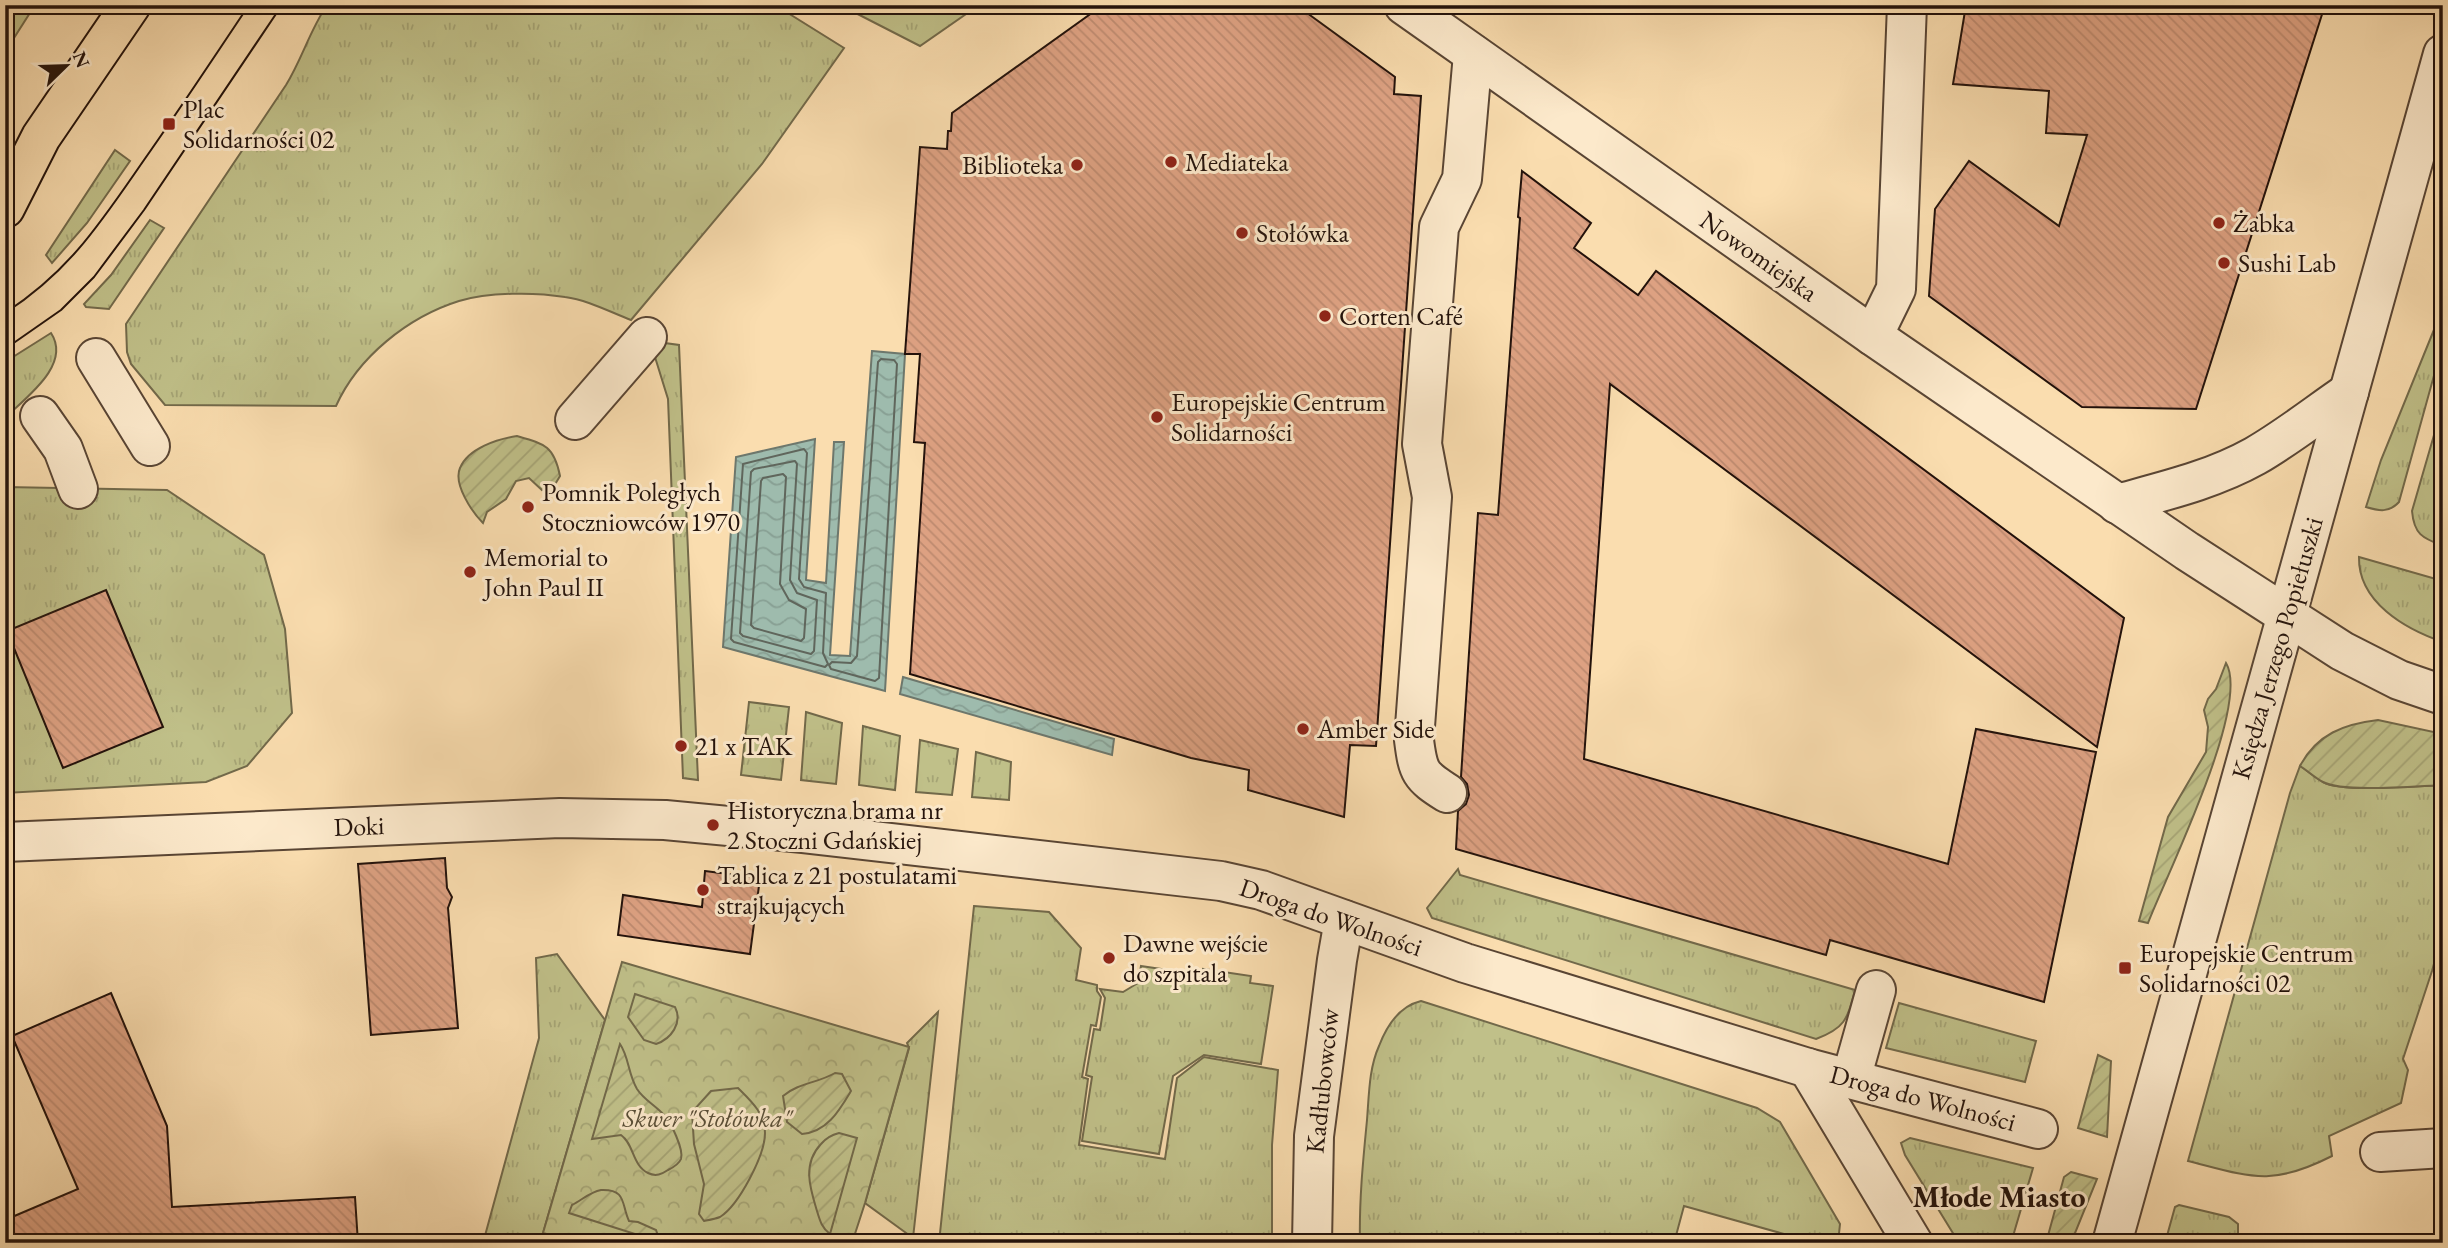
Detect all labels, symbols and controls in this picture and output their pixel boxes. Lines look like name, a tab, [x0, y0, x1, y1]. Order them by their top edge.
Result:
north arrow	[32, 32, 102, 102]
text: N	[67, 48, 96, 72]
place label: Plac Solidarności 02	[183, 92, 335, 156]
marker: Plac Solidarności 02	[161, 116, 177, 132]
place label: Mediateka	[1185, 145, 1289, 179]
place label: Biblioteka	[962, 148, 1064, 182]
marker: Mediateka	[1163, 154, 1179, 170]
marker: Biblioteka	[1069, 157, 1085, 173]
street label: Nowomiejska	[1693, 203, 1825, 309]
place label: Żabka	[2233, 206, 2295, 240]
marker: Żabka	[2211, 215, 2227, 231]
place label: Stołówka	[1256, 216, 1349, 250]
marker: Stołówka	[1234, 225, 1250, 241]
place label: Sushi Lab	[2238, 246, 2336, 280]
marker: Sushi Lab	[2216, 255, 2232, 271]
place label: Corten Café	[1339, 299, 1463, 333]
marker: Corten Café	[1317, 308, 1333, 324]
place label: Europejskie Centrum Solidarności	[1171, 385, 1386, 449]
marker: Europejskie Centrum Solidarności	[1149, 409, 1165, 425]
place label: Pomnik Poległych Stoczniowców 1970	[542, 475, 740, 539]
marker: Pomnik Poległych Stoczniowców 1970	[520, 499, 536, 515]
street label: Księdza Jerzego Popiełuszki	[2223, 513, 2331, 783]
place label: Memorial to John Paul II	[482, 540, 608, 604]
marker: Memorial to John Paul II	[462, 564, 478, 580]
place label: Amber Side	[1316, 712, 1434, 746]
marker: Amber Side	[1295, 721, 1311, 737]
place label: 21 x TAK	[695, 729, 793, 763]
marker: 21 x TAK	[673, 738, 689, 754]
place label: Historyczna brama nr 2 Stoczni Gdańskiej	[727, 793, 943, 857]
street label: Doki	[333, 808, 385, 844]
marker: Historyczna brama nr 2 Stoczni Gdańskiej	[705, 817, 721, 833]
place label: Tablica z 21 postulatami strajkujących	[717, 858, 957, 922]
street label: Droga do Wolności	[1235, 870, 1427, 964]
marker: Tablica z 21 postulatami strajkujących	[695, 882, 711, 898]
place label: Dawne wejście do szpitala	[1123, 926, 1268, 990]
place label: Europejskie Centrum Solidarności 02	[2139, 936, 2354, 1000]
marker: Dawne wejście do szpitala	[1101, 950, 1117, 966]
marker: Europejskie Centrum Solidarności 02	[2117, 960, 2133, 976]
street label: Kadłubowców	[1297, 1007, 1347, 1155]
street label: Droga do Wolności	[1826, 1057, 2020, 1139]
park label: Skwer "Stołówka"	[621, 1101, 794, 1135]
district label: Młode Miasto	[1912, 1177, 2086, 1216]

